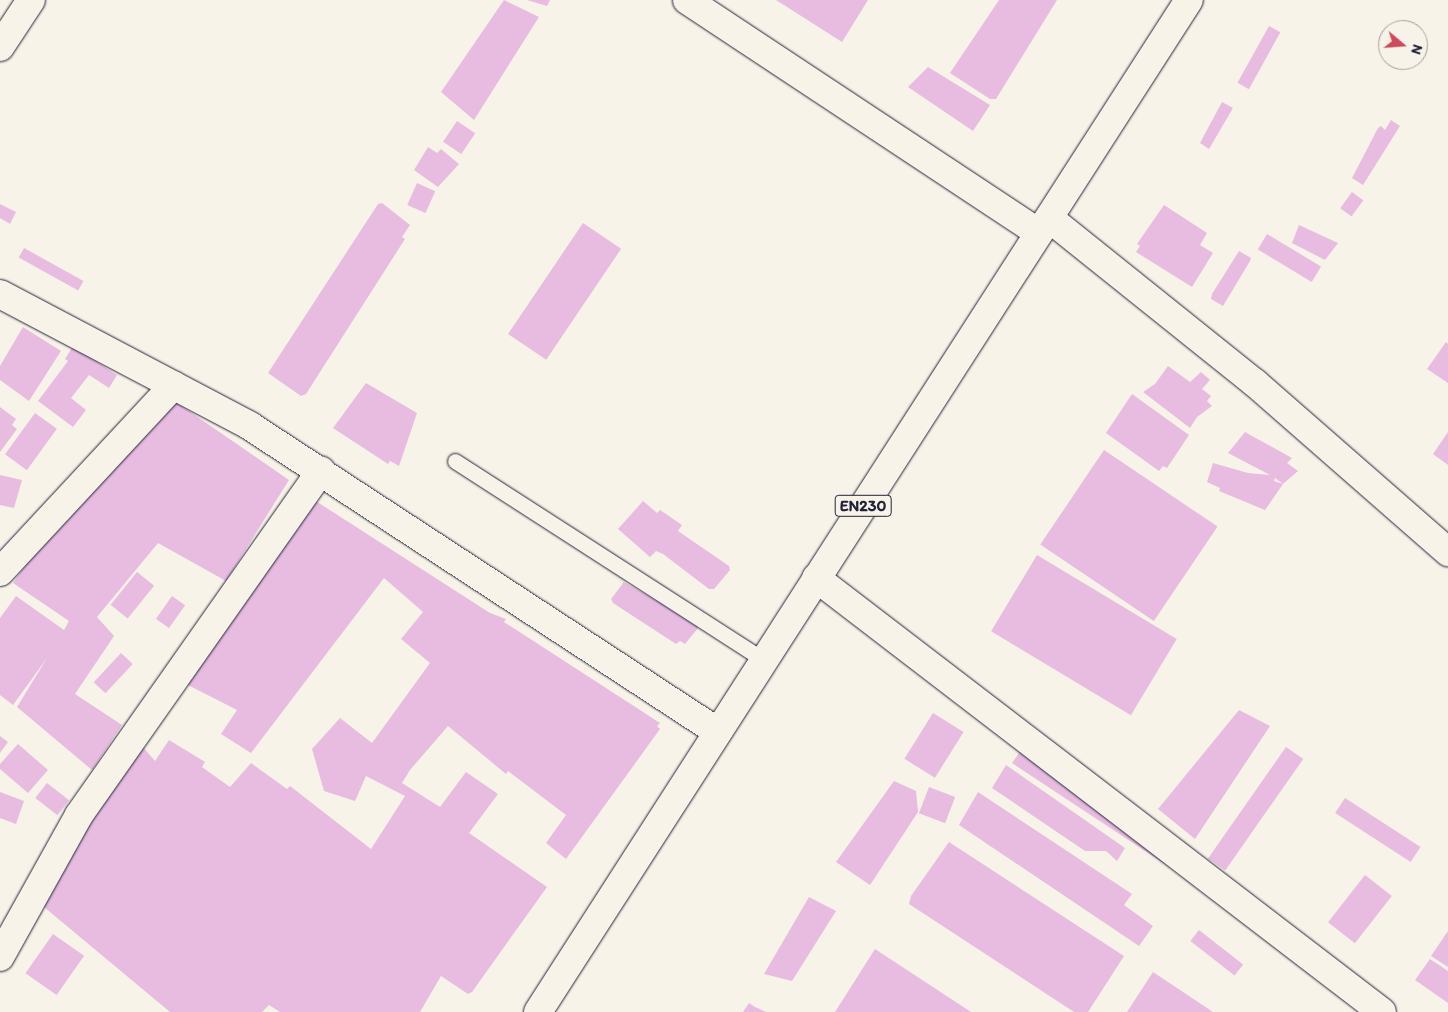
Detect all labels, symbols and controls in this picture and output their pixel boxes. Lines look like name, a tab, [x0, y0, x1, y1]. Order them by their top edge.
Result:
north arrow	[1378, 20, 1428, 70]
text: N	[1407, 42, 1426, 57]
road number: EN230	[834, 492, 892, 520]

